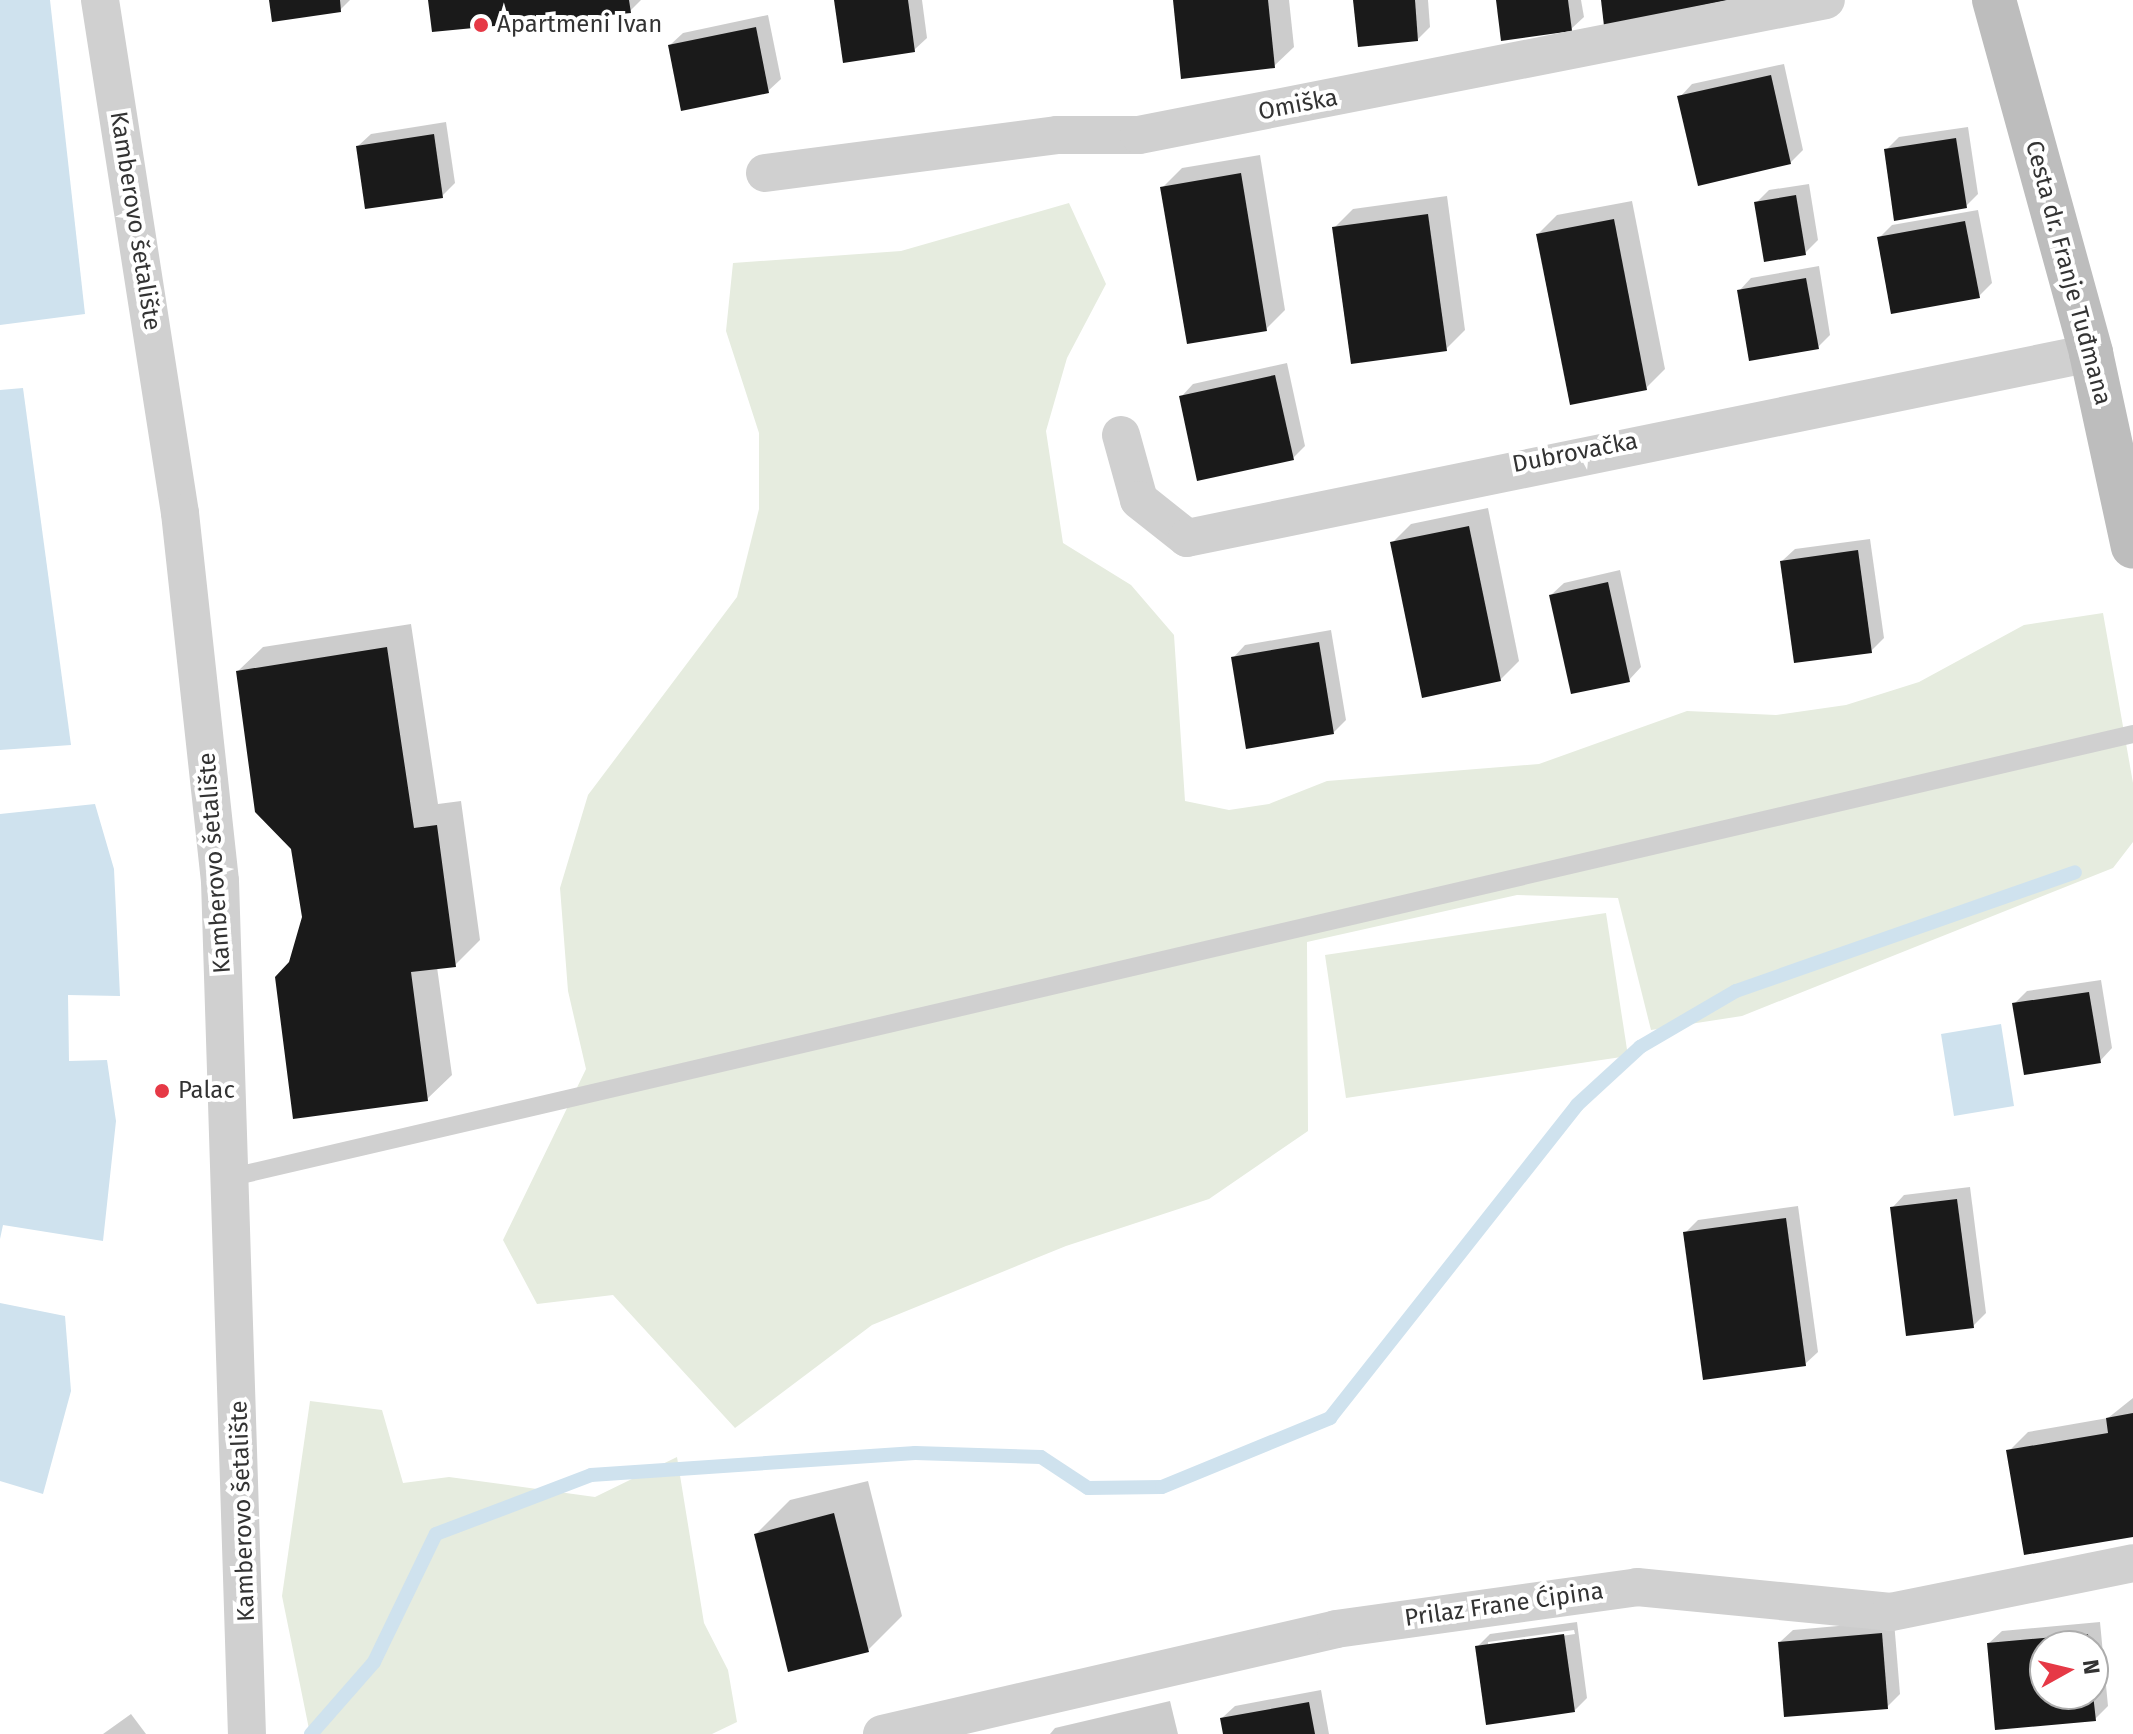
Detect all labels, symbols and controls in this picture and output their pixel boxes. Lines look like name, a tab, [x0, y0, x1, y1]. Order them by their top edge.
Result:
place label: Apartmeni Ivan	[497, 11, 662, 39]
marker: Apartmeni Ivan	[472, 16, 490, 34]
street label: Omiška	[1256, 83, 1340, 127]
street label: Kamberovo šetalište	[103, 109, 167, 333]
street label: Cesta dr. Franje Tuđmana	[2019, 138, 2117, 408]
street label: Dubrovačka	[1510, 427, 1640, 479]
street label: Kamberovo šetalište	[193, 752, 237, 974]
place label: Palac	[178, 1077, 235, 1105]
marker: Palac	[153, 1082, 171, 1100]
street label: Kamberovo šetalište	[225, 1400, 261, 1622]
street label: Prilaz Frane Ćipina	[1403, 1577, 1605, 1633]
north arrow	[2029, 1630, 2109, 1710]
text: N	[2077, 1658, 2106, 1676]

